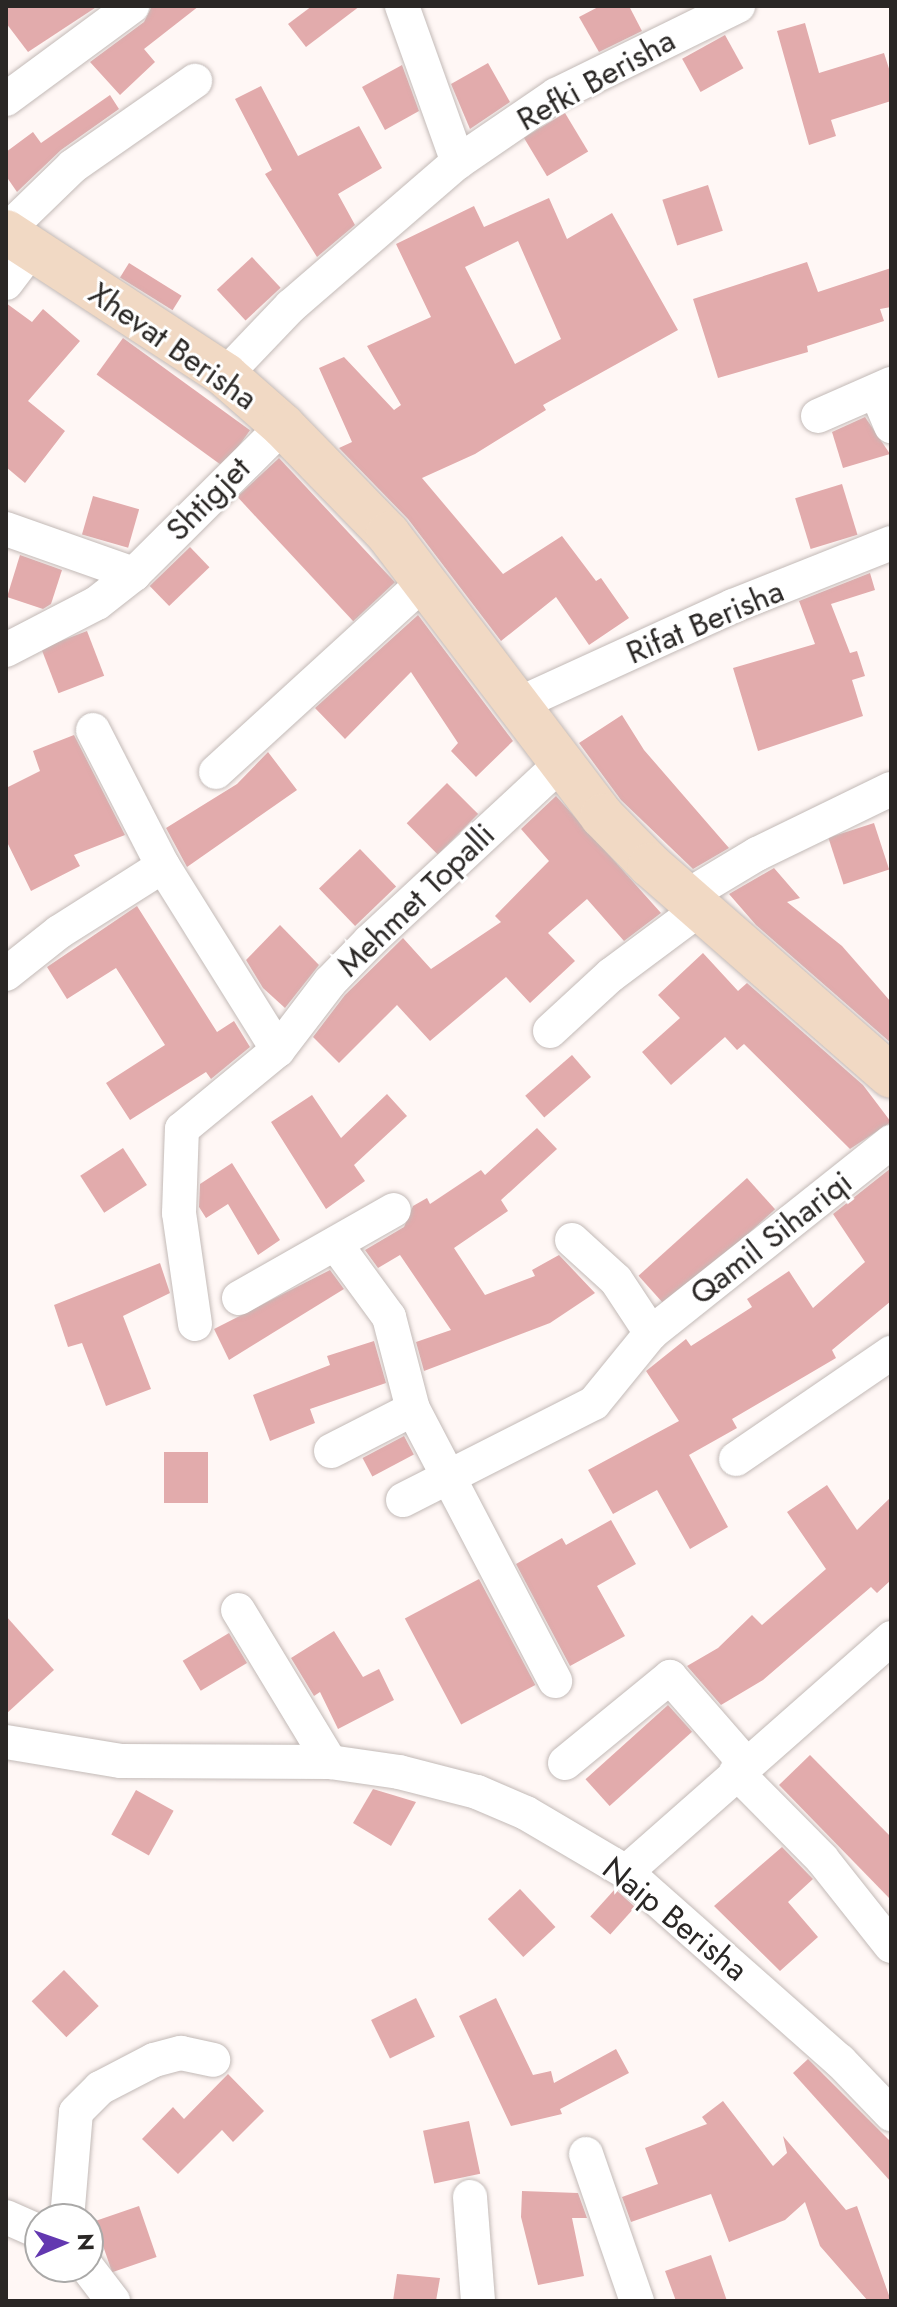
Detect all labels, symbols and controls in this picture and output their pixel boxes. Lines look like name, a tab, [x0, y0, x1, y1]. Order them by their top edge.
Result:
street label: Refki Berisha	[510, 21, 682, 139]
street label: Xhevat Berisha	[82, 274, 264, 418]
street label: Shtigjet	[158, 449, 258, 549]
street label: Rifat Berisha	[621, 572, 789, 672]
street label: Mehmet Topalli	[329, 815, 503, 985]
street label: Qamil Sihariqi	[682, 1163, 860, 1313]
street label: Naip Berisha	[595, 1849, 755, 1989]
north arrow	[24, 2203, 104, 2283]
text: N	[70, 2233, 102, 2252]

